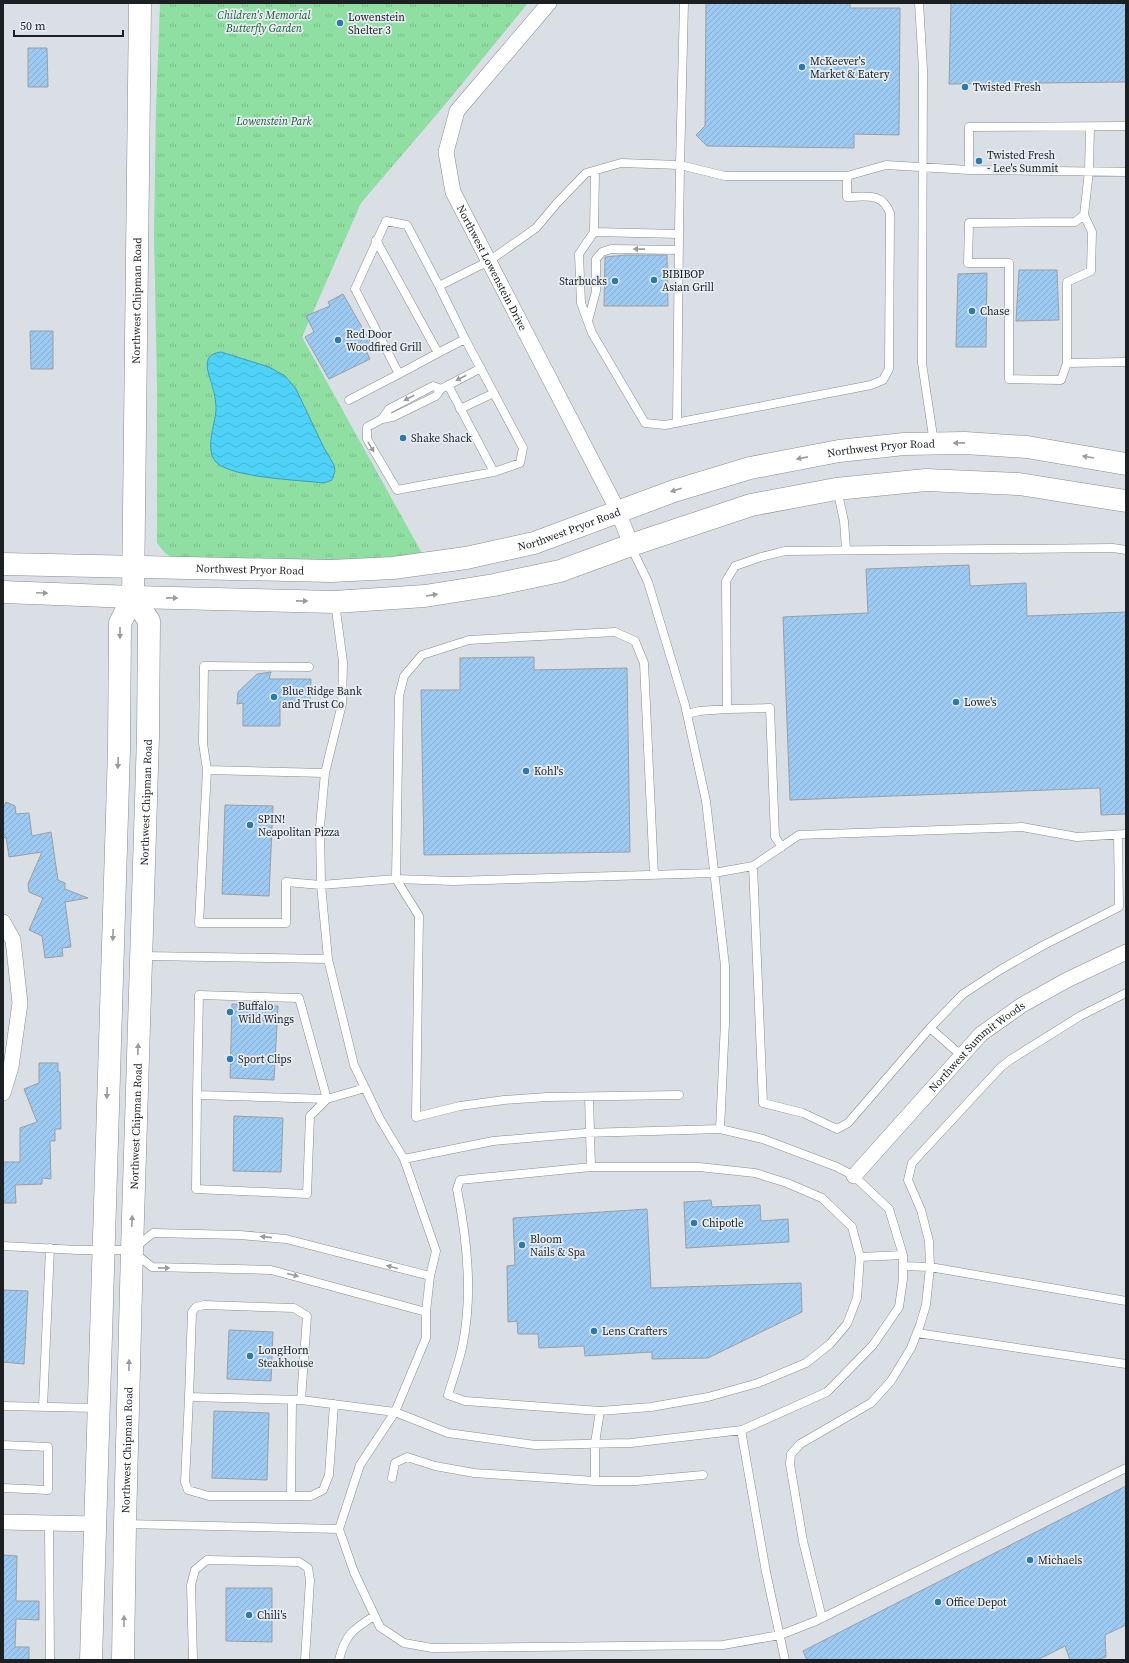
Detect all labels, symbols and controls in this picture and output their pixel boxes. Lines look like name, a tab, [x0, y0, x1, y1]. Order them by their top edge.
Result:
park label: Children's Memorial Butterfly Garden	[217, 8, 312, 36]
place label: Lowenstein Shelter 3	[348, 10, 405, 38]
scale bar	[14, 12, 123, 38]
text: 50 m	[20, 18, 46, 34]
marker: Lowenstein Shelter 3	[335, 18, 345, 28]
place label: McKeever's Market & Eatery	[810, 54, 890, 82]
marker: McKeever's Market & Eatery	[797, 62, 807, 72]
place label: Twisted Fresh	[973, 80, 1042, 95]
marker: Twisted Fresh	[960, 82, 970, 92]
park label: Lowenstein Park	[235, 114, 313, 129]
place label: Twisted Fresh - Lee's Summit	[987, 148, 1059, 176]
marker: Twisted Fresh - Lee's Summit	[974, 156, 984, 166]
street label: Northwest Lowenstein Drive	[453, 202, 531, 334]
street label: Northwest Chipman Road	[129, 237, 145, 364]
one-way arrow	[632, 246, 645, 252]
place label: BIBIBOP Asian Grill	[662, 267, 714, 295]
place label: Starbucks	[559, 274, 607, 289]
marker: BIBIBOP Asian Grill	[649, 275, 659, 285]
marker: Starbucks	[610, 276, 620, 286]
place label: Chase	[980, 304, 1010, 319]
marker: Chase	[967, 306, 977, 316]
place label: Red Door Woodfired Grill	[346, 327, 422, 355]
marker: Red Door Woodfired Grill	[333, 335, 343, 345]
one-way arrow	[455, 375, 467, 382]
one-way arrow	[403, 395, 415, 402]
place label: Shake Shack	[411, 431, 473, 446]
marker: Shake Shack	[398, 433, 408, 443]
street label: Northwest Pryor Road	[826, 436, 936, 461]
one-way arrow	[952, 440, 965, 446]
one-way arrow	[368, 441, 375, 453]
one-way arrow	[1082, 454, 1094, 460]
one-way arrow	[796, 456, 808, 462]
one-way arrow	[670, 488, 682, 494]
street label: Northwest Pryor Road	[516, 504, 623, 554]
street label: Northwest Pryor Road	[196, 561, 305, 578]
one-way arrow	[36, 590, 48, 597]
one-way arrow	[425, 592, 438, 598]
one-way arrow	[166, 595, 179, 601]
one-way arrow	[296, 598, 308, 605]
one-way arrow	[116, 627, 123, 639]
place label: Blue Ridge Bank and Trust Co	[282, 684, 363, 712]
marker: Blue Ridge Bank and Trust Co	[269, 692, 279, 702]
place label: Lowe's	[964, 695, 997, 710]
marker: Lowe's	[951, 697, 961, 707]
street label: Northwest Chipman Road	[137, 738, 156, 866]
one-way arrow	[115, 757, 122, 769]
place label: Kohl's	[534, 764, 563, 779]
marker: Kohl's	[521, 766, 531, 776]
place label: SPIN! Neapolitan Pizza	[258, 812, 340, 840]
marker: SPIN! Neapolitan Pizza	[245, 820, 255, 830]
one-way arrow	[109, 929, 116, 941]
street label: Northwest Summit Woods	[926, 998, 1028, 1095]
place label: Buffalo Wild Wings	[238, 999, 294, 1027]
marker: Buffalo Wild Wings	[225, 1007, 235, 1017]
one-way arrow	[134, 1043, 141, 1055]
place label: Sport Clips	[238, 1052, 292, 1067]
marker: Sport Clips	[225, 1054, 235, 1064]
street label: Northwest Chipman Road	[127, 1062, 146, 1190]
one-way arrow	[104, 1087, 110, 1100]
one-way arrow	[129, 1215, 136, 1227]
place label: Chipotle	[702, 1216, 744, 1231]
marker: Chipotle	[689, 1218, 699, 1228]
place label: Bloom Nails & Spa	[530, 1232, 586, 1260]
one-way arrow	[260, 1234, 272, 1241]
marker: Bloom Nails & Spa	[517, 1240, 527, 1250]
one-way arrow	[386, 1263, 398, 1269]
one-way arrow	[158, 1264, 170, 1271]
one-way arrow	[288, 1272, 300, 1278]
place label: Lens Crafters	[602, 1324, 667, 1339]
marker: Lens Crafters	[589, 1326, 599, 1336]
place label: LongHorn Steakhouse	[258, 1343, 314, 1371]
marker: LongHorn Steakhouse	[245, 1351, 255, 1361]
one-way arrow	[125, 1359, 132, 1371]
street label: Northwest Chipman Road	[118, 1386, 137, 1513]
place label: Michaels	[1038, 1553, 1082, 1568]
marker: Michaels	[1025, 1555, 1035, 1565]
place label: Office Depot	[946, 1595, 1007, 1610]
marker: Office Depot	[933, 1597, 943, 1607]
place label: Chili's	[257, 1608, 287, 1623]
marker: Chili's	[244, 1610, 254, 1620]
one-way arrow	[121, 1614, 127, 1627]

